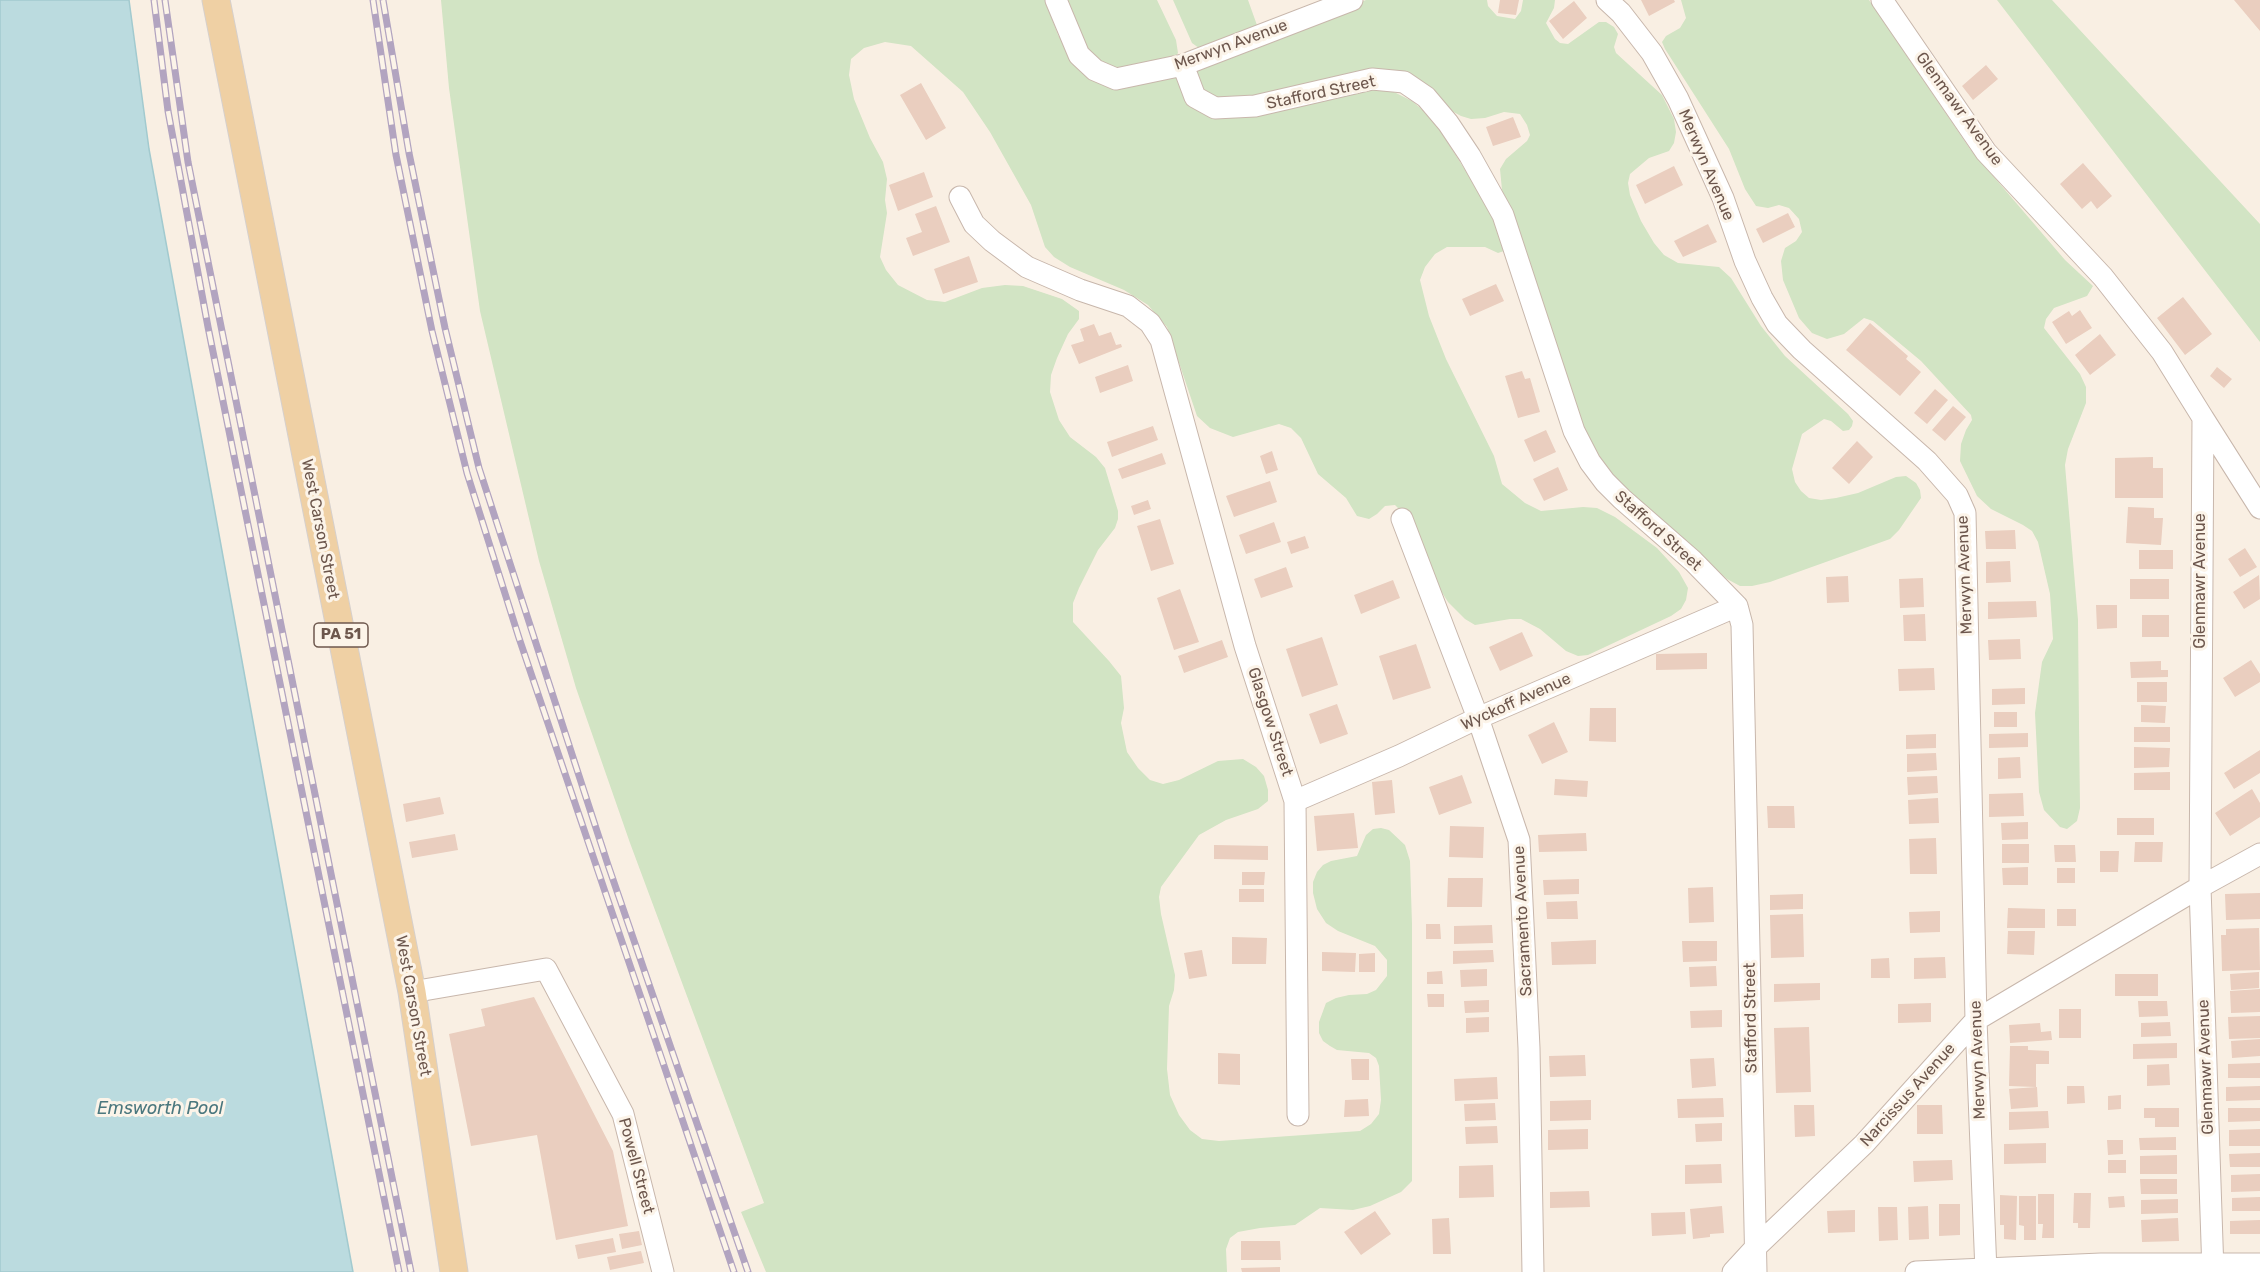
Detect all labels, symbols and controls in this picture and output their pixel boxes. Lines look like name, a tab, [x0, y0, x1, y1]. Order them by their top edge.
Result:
street label: Merwyn Avenue	[1172, 16, 1290, 74]
street label: Glenmawr Avenue	[1911, 49, 2007, 169]
street label: Stafford Street	[1265, 72, 1377, 114]
street label: Merwyn Avenue	[1674, 106, 1738, 224]
street label: West Carson Street	[297, 457, 343, 601]
street label: Stafford Street	[1610, 487, 1706, 575]
street label: Glenmawr Avenue	[2190, 513, 2210, 649]
street label: Merwyn Avenue	[1953, 515, 1977, 635]
road number: PA 51	[314, 623, 368, 647]
street label: Glasgow Street	[1243, 665, 1297, 779]
street label: Wyckoff Avenue	[1458, 669, 1574, 735]
street label: Sacramento Avenue	[1509, 845, 1537, 997]
street label: West Carson Street	[391, 934, 435, 1078]
street label: Stafford Street	[1740, 963, 1762, 1073]
street label: Glenmawr Avenue	[2194, 999, 2218, 1135]
street label: Merwyn Avenue	[1966, 1000, 1990, 1120]
street label: Narcissus Avenue	[1856, 1039, 1960, 1151]
water label: Emsworth Pool	[97, 1098, 223, 1120]
street label: Powell Street	[614, 1116, 658, 1216]

